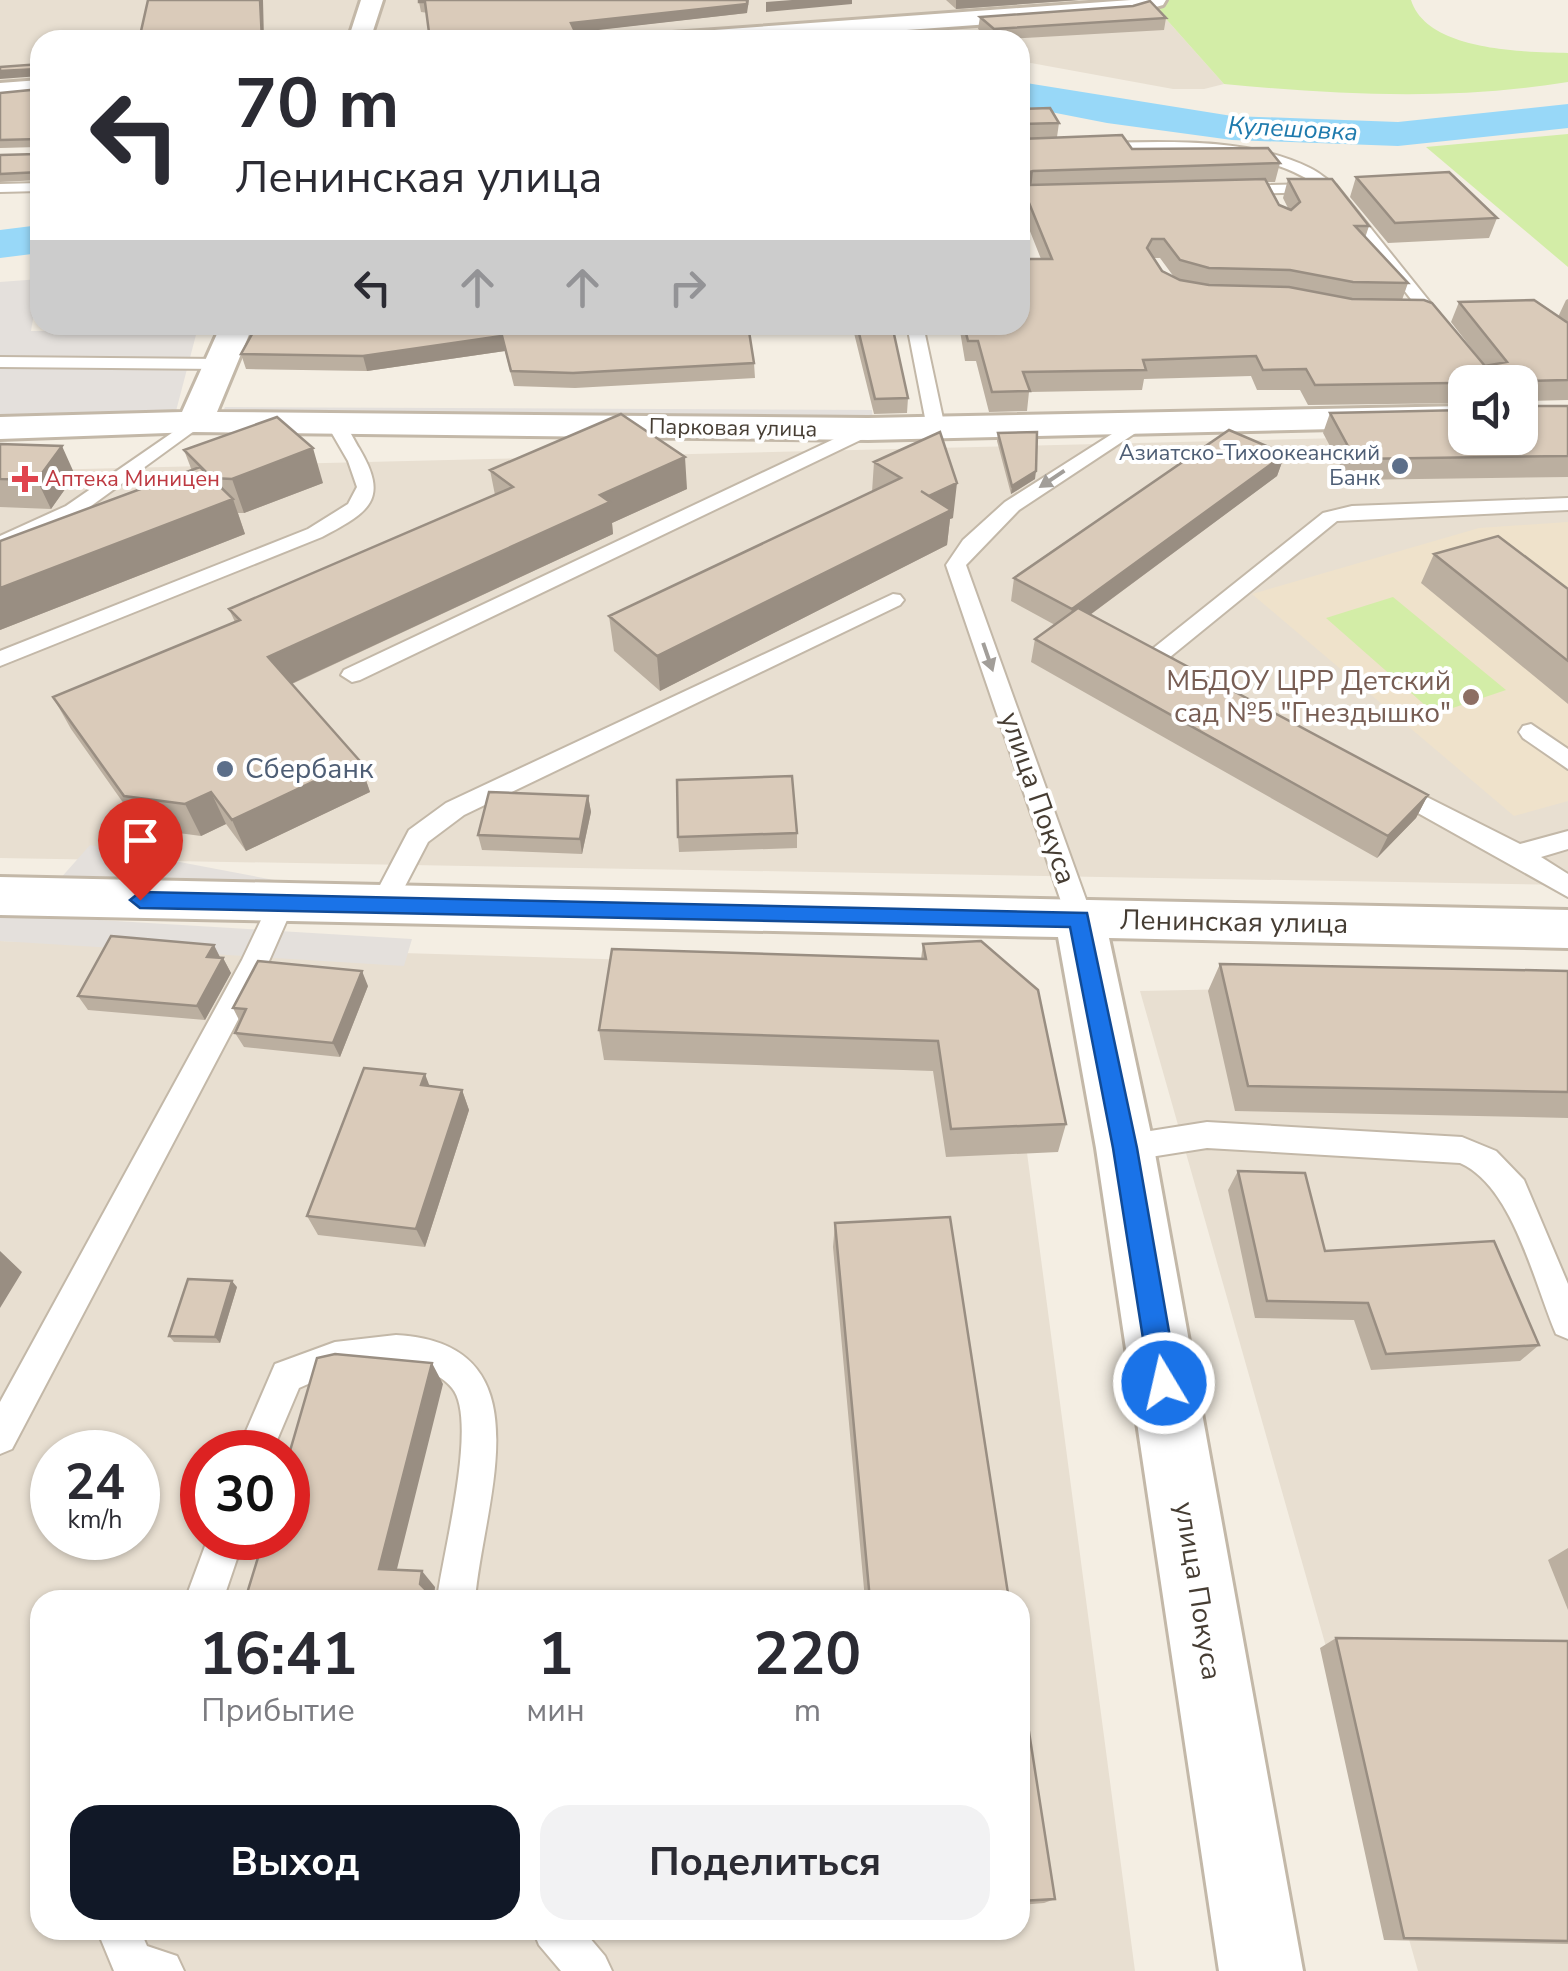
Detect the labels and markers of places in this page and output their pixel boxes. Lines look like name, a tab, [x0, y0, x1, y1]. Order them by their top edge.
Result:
place label: Азиатско-Тихоокеанский Банк	[1119, 438, 1380, 493]
marker: Азиатско-Тихоокеанский Банк	[1389, 455, 1411, 477]
place label: Аптека Миницен	[45, 464, 220, 494]
marker: Аптека Миницен	[14, 468, 36, 490]
place label: МБДОУ ЦРР Детский сад №5 "Гнездышко"	[1166, 662, 1451, 732]
marker: МБДОУ ЦРР Детский сад №5 "Гнездышко"	[1460, 686, 1482, 708]
place label: Сбербанк	[245, 750, 374, 788]
marker: Сбербанк	[214, 758, 236, 780]
pin	[98, 798, 183, 901]

